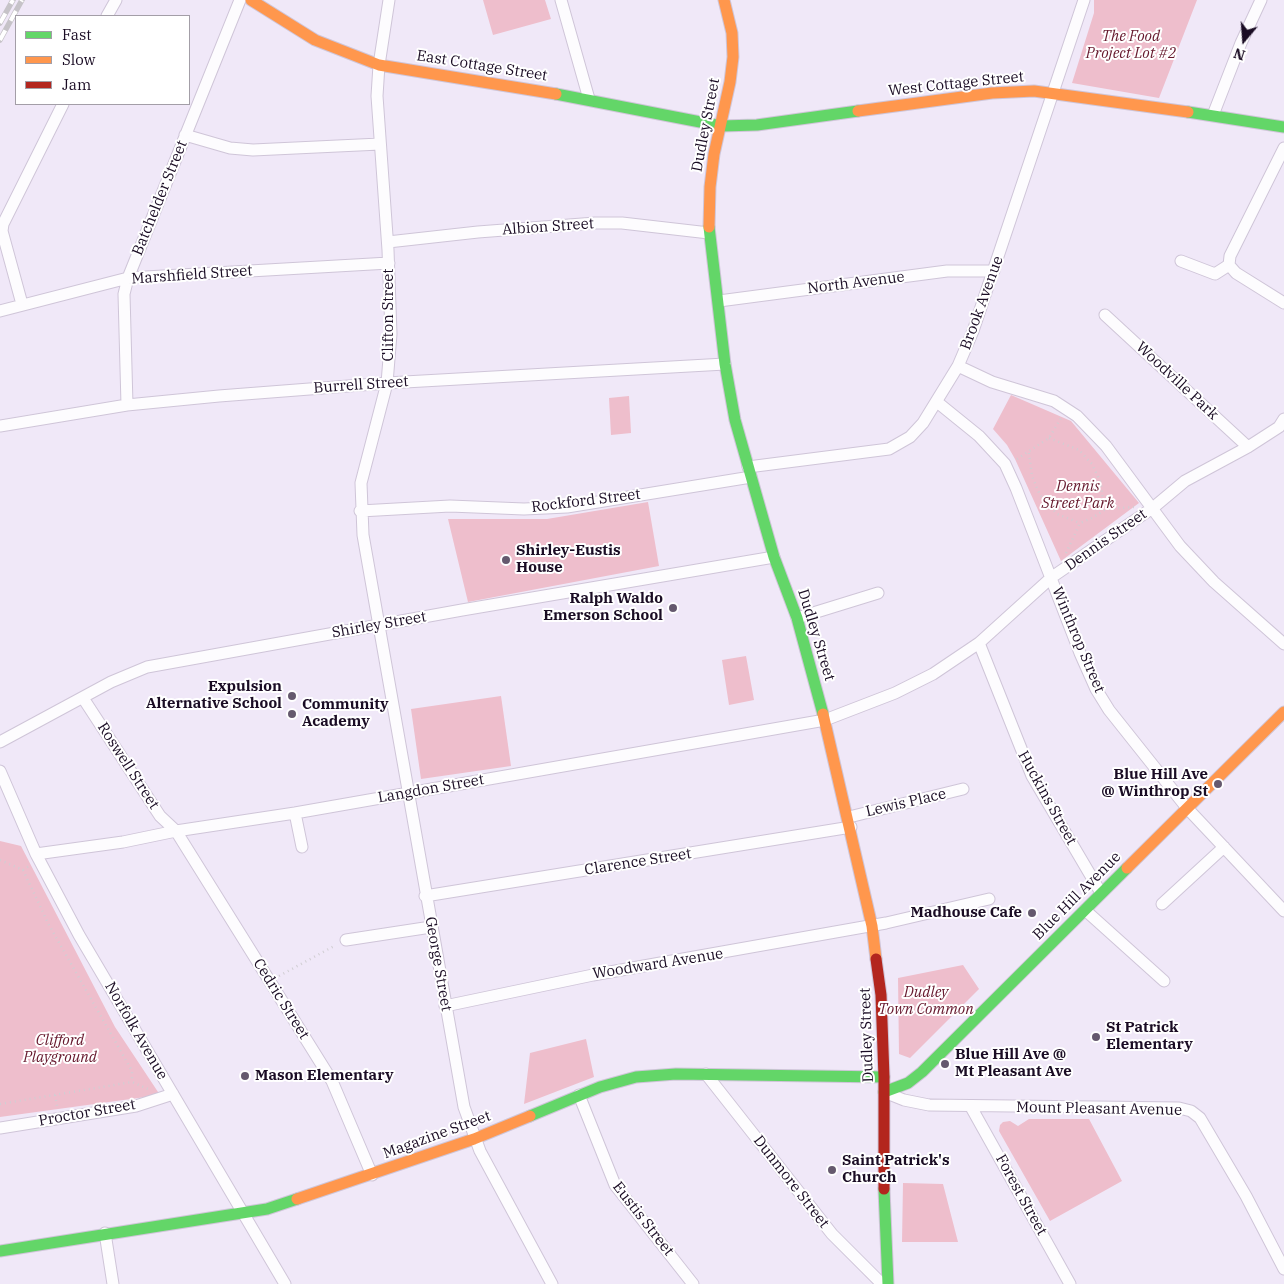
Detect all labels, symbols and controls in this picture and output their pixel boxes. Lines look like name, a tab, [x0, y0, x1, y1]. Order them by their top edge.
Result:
legend	[15, 15, 190, 105]
north arrow	[1219, 15, 1269, 65]
text: Fast	[62, 25, 92, 44]
park label: The Food Project Lot #2	[1086, 28, 1176, 63]
text: N	[1231, 44, 1247, 65]
street label: East Cottage Street	[415, 47, 549, 85]
text: Slow	[62, 50, 95, 69]
street label: West Cottage Street	[887, 68, 1025, 100]
text: Jam	[62, 75, 91, 94]
street label: Dudley Street	[688, 77, 724, 173]
street label: Batchelder Street	[129, 138, 191, 258]
street label: Albion Street	[501, 215, 595, 239]
street label: Brook Avenue	[957, 254, 1007, 352]
street label: Marshfield Street	[131, 262, 253, 288]
street label: Clifton Street	[380, 268, 398, 362]
street label: North Avenue	[806, 268, 906, 298]
street label: Woodville Park	[1132, 338, 1222, 424]
street label: Burrell Street	[313, 373, 409, 397]
park label: Dennis Street Park	[1041, 478, 1115, 513]
street label: Rockford Street	[530, 485, 642, 517]
street label: Dennis Street	[1062, 505, 1150, 575]
place label: Shirley-Eustis House	[516, 542, 621, 577]
marker: Shirley-Eustis House	[500, 554, 512, 566]
street label: Winthrop Street	[1048, 584, 1108, 696]
street label: Dudley Street	[793, 587, 839, 683]
place label: Ralph Waldo Emerson School	[543, 590, 663, 625]
marker: Ralph Waldo Emerson School	[667, 602, 679, 614]
street label: Shirley Street	[330, 608, 428, 642]
place label: Expulsion Alternative School	[146, 678, 282, 713]
marker: Expulsion Alternative School	[286, 690, 298, 702]
place label: Community Academy	[302, 696, 389, 731]
marker: Community Academy	[286, 708, 298, 720]
street label: Roswell Street	[93, 719, 163, 813]
street label: Huckins Street	[1014, 748, 1080, 848]
place label: Blue Hill Ave @ Winthrop St	[1101, 766, 1208, 801]
street label: Langdon Street	[376, 771, 486, 807]
marker: Blue Hill Ave @ Winthrop St	[1212, 778, 1224, 790]
street label: Lewis Place	[864, 785, 948, 821]
street label: Clarence Street	[583, 845, 693, 879]
street label: Blue Hill Avenue	[1029, 848, 1125, 944]
place label: Madhouse Cafe	[910, 904, 1022, 922]
marker: Madhouse Cafe	[1026, 907, 1038, 919]
street label: George Street	[421, 915, 455, 1013]
street label: Woodward Avenue	[591, 945, 725, 983]
street label: Cedric Street	[249, 955, 313, 1043]
street label: Norfolk Avenue	[101, 979, 171, 1083]
park label: Dudley Town Common	[878, 984, 974, 1019]
street label: Dudley Street	[856, 987, 878, 1083]
place label: St Patrick Elementary	[1106, 1019, 1193, 1054]
marker: St Patrick Elementary	[1090, 1031, 1102, 1043]
park label: Clifford Playground	[23, 1032, 97, 1067]
place label: Blue Hill Ave @ Mt Pleasant Ave	[955, 1046, 1072, 1081]
marker: Blue Hill Ave @ Mt Pleasant Ave	[939, 1058, 951, 1070]
place label: Mason Elementary	[255, 1067, 394, 1085]
marker: Mason Elementary	[239, 1070, 251, 1082]
street label: Proctor Street	[37, 1096, 137, 1130]
street label: Mount Pleasant Avenue	[1016, 1099, 1182, 1119]
street label: Magazine Street	[381, 1107, 493, 1163]
street label: Dunmore Street	[749, 1132, 833, 1232]
street label: Forest Street	[991, 1151, 1051, 1239]
place label: Saint Patrick's Church	[842, 1152, 950, 1187]
marker: Saint Patrick's Church	[826, 1164, 838, 1176]
street label: Eustis Street	[608, 1178, 678, 1260]

